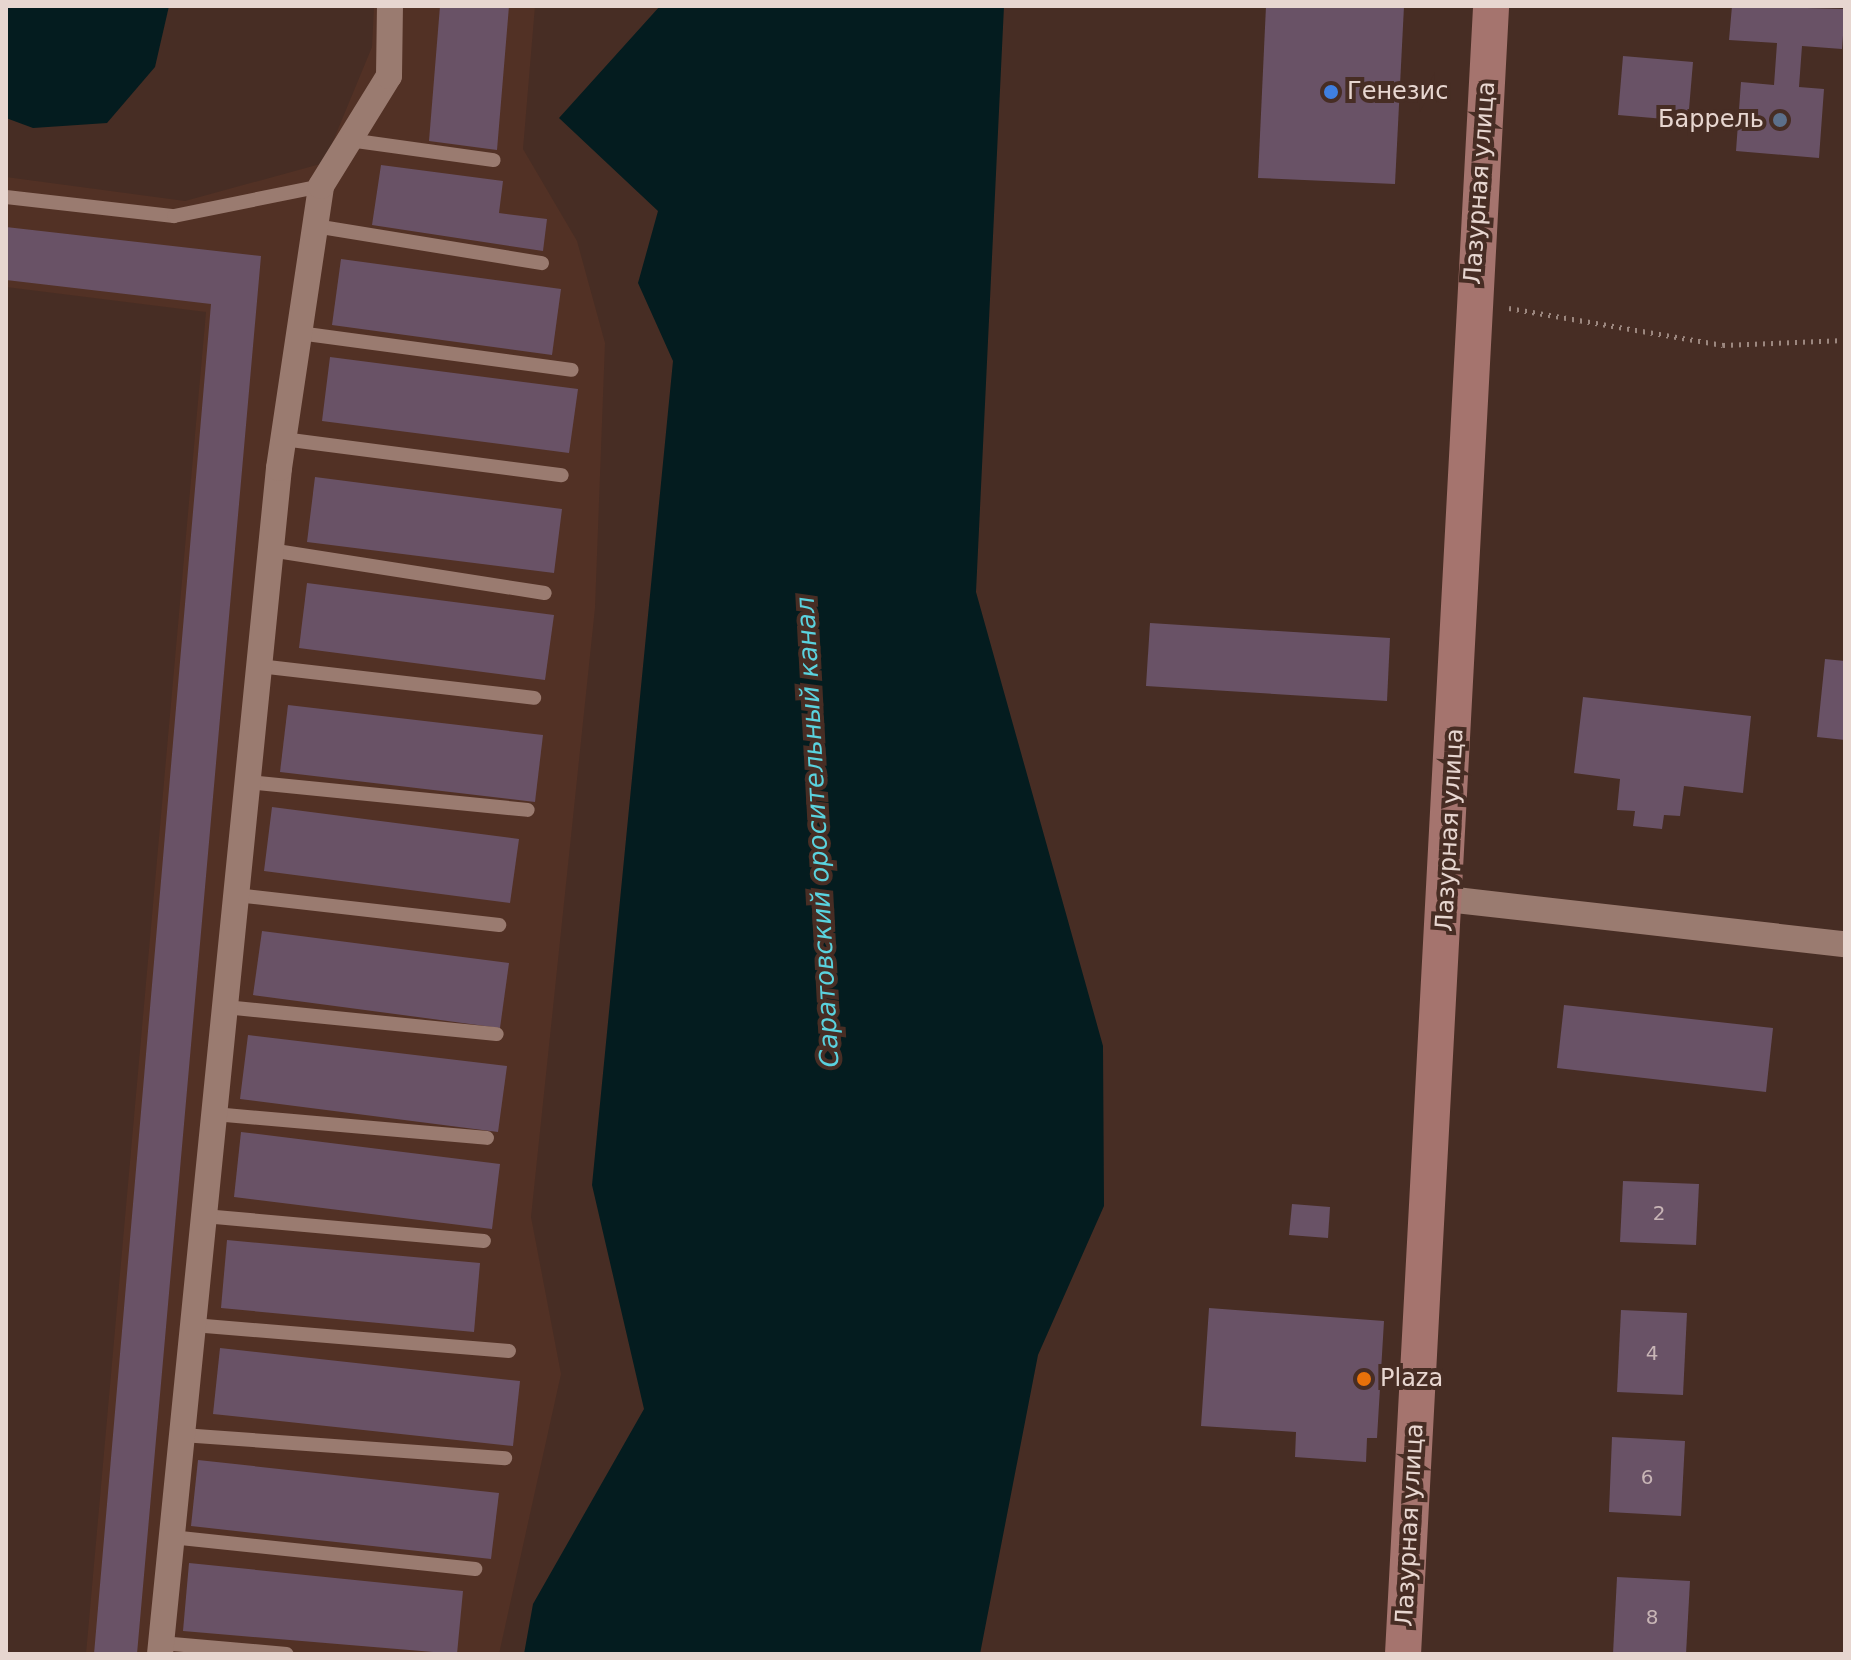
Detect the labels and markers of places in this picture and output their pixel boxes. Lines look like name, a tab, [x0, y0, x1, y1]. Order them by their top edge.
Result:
place label: Генезис	[1347, 78, 1448, 106]
marker: Генезис	[1322, 83, 1340, 101]
place label: Баррель	[1658, 106, 1764, 134]
marker: Баррель	[1771, 111, 1789, 129]
place label: Plaza	[1380, 1365, 1443, 1393]
marker: Plaza	[1355, 1370, 1373, 1388]

